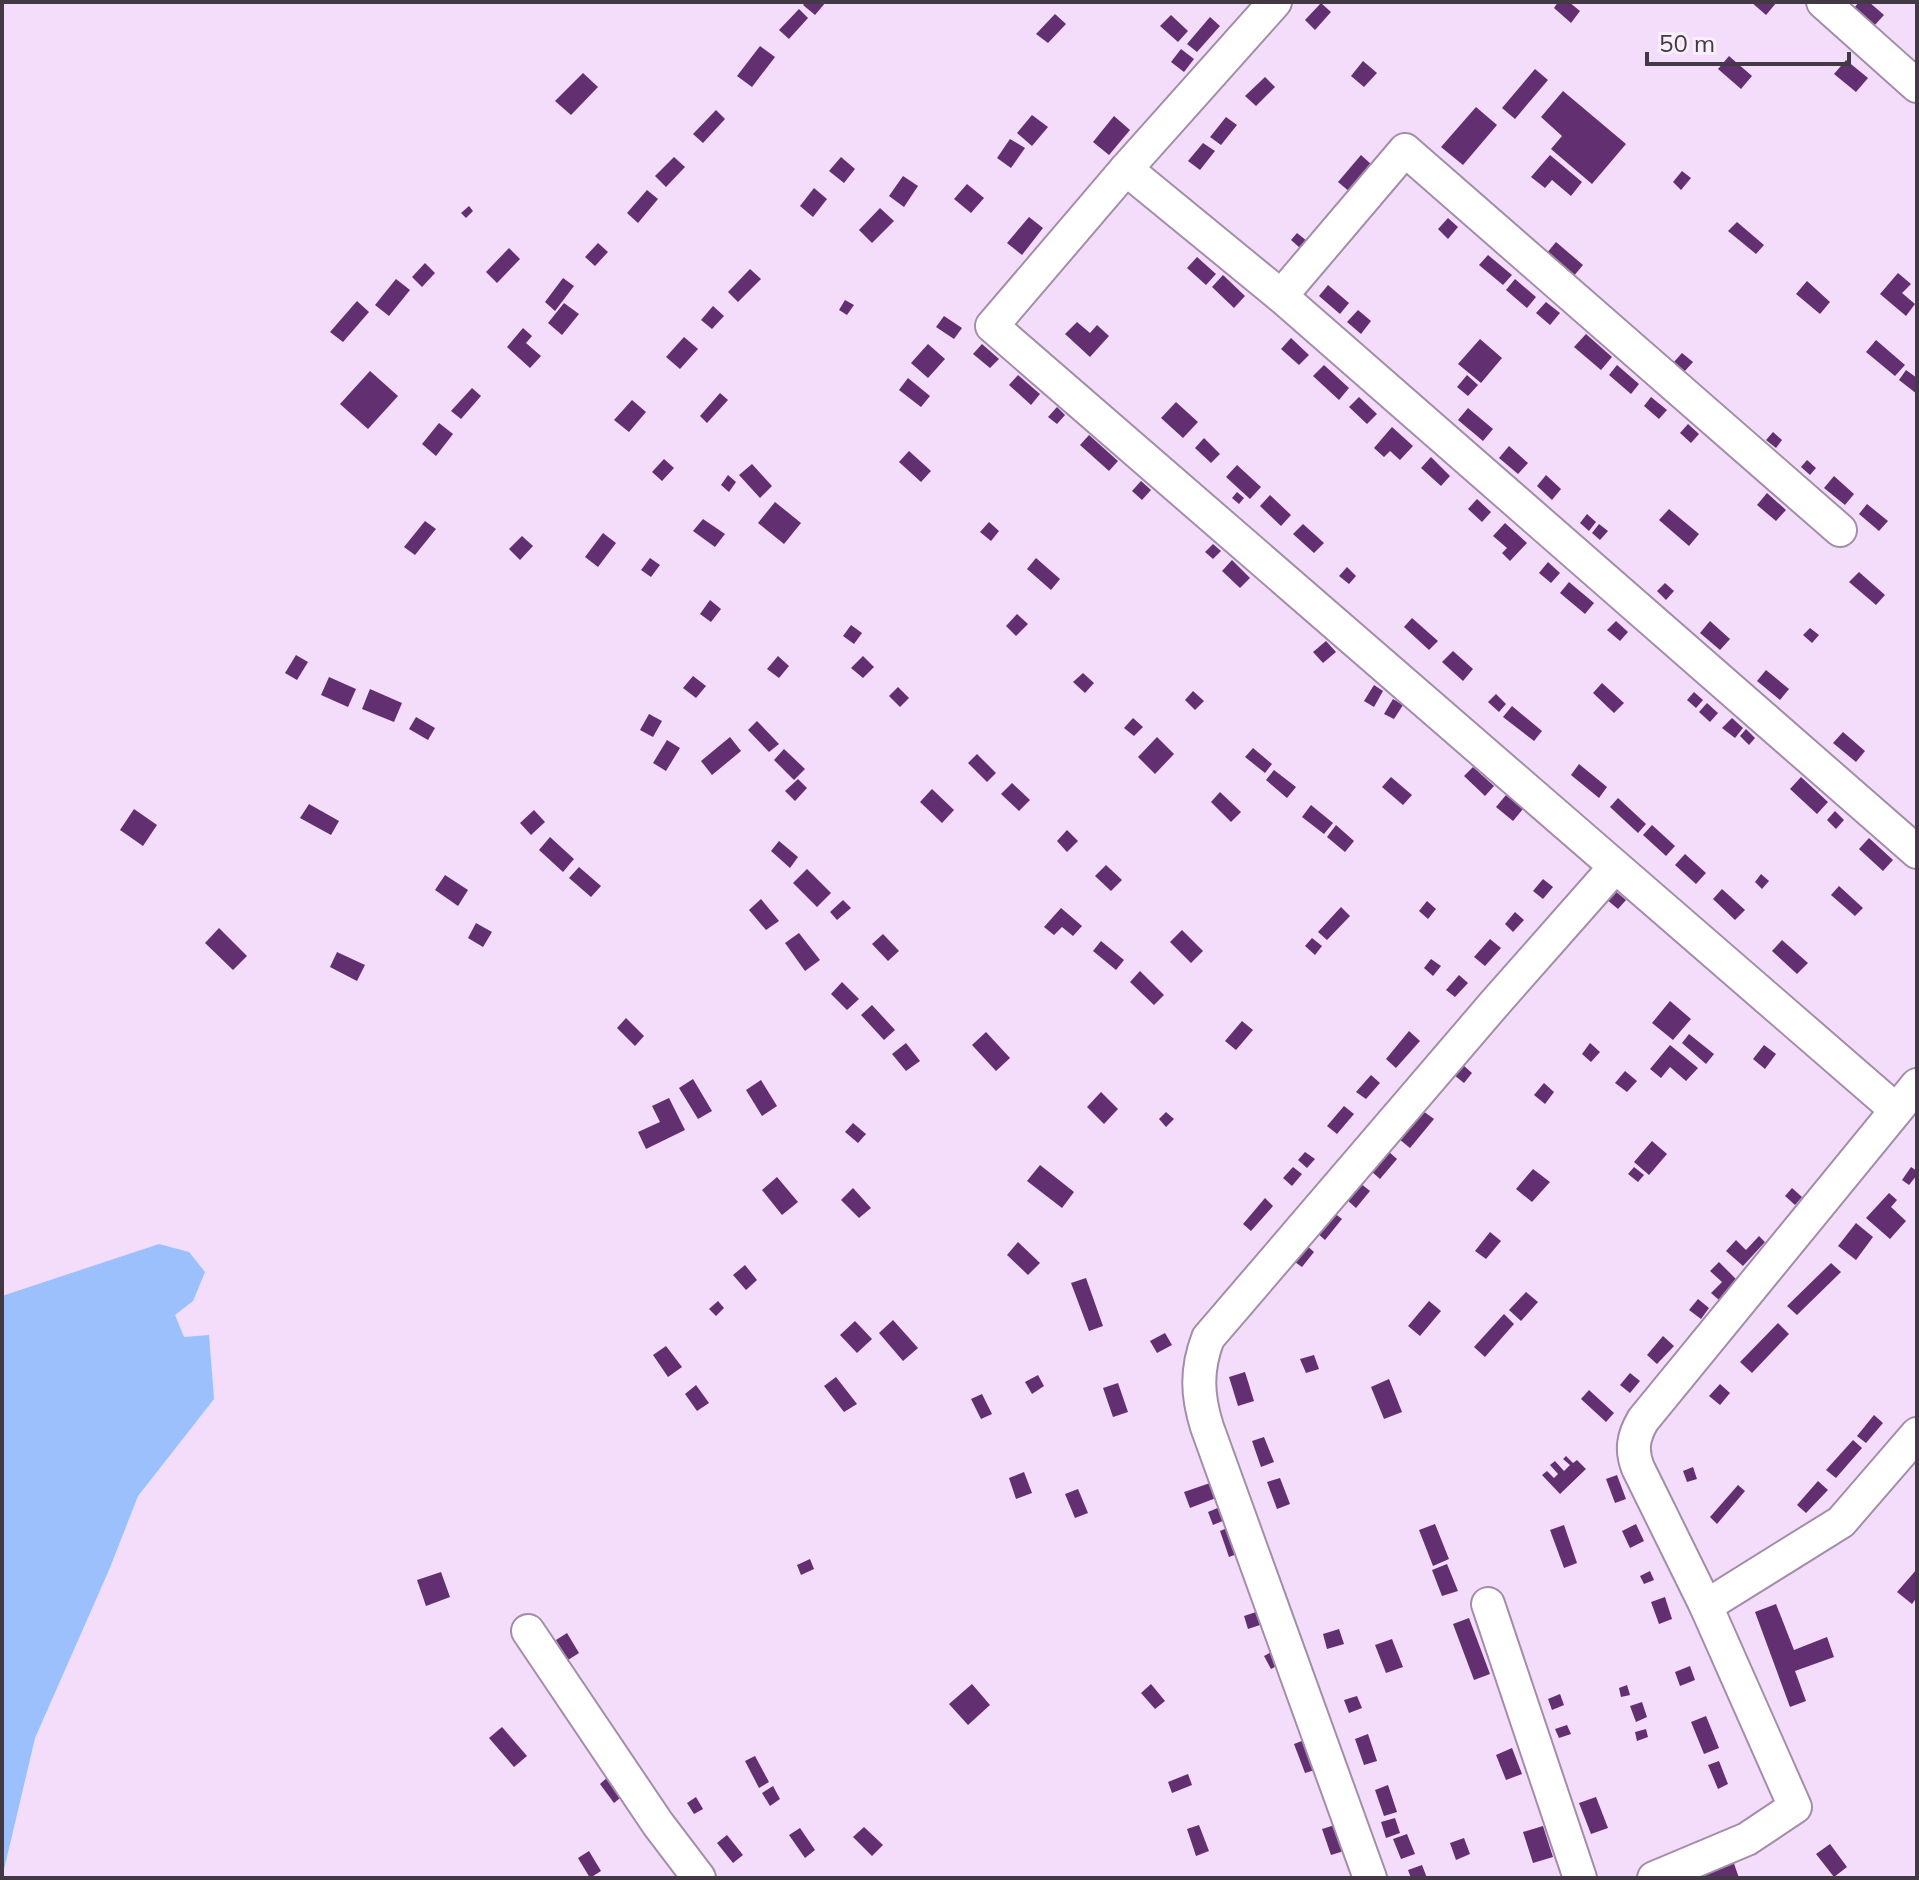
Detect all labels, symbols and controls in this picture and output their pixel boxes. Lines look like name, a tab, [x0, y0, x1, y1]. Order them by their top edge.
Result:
scale bar	[1647, 16, 1849, 66]
text: 50 m	[1659, 28, 1715, 58]

